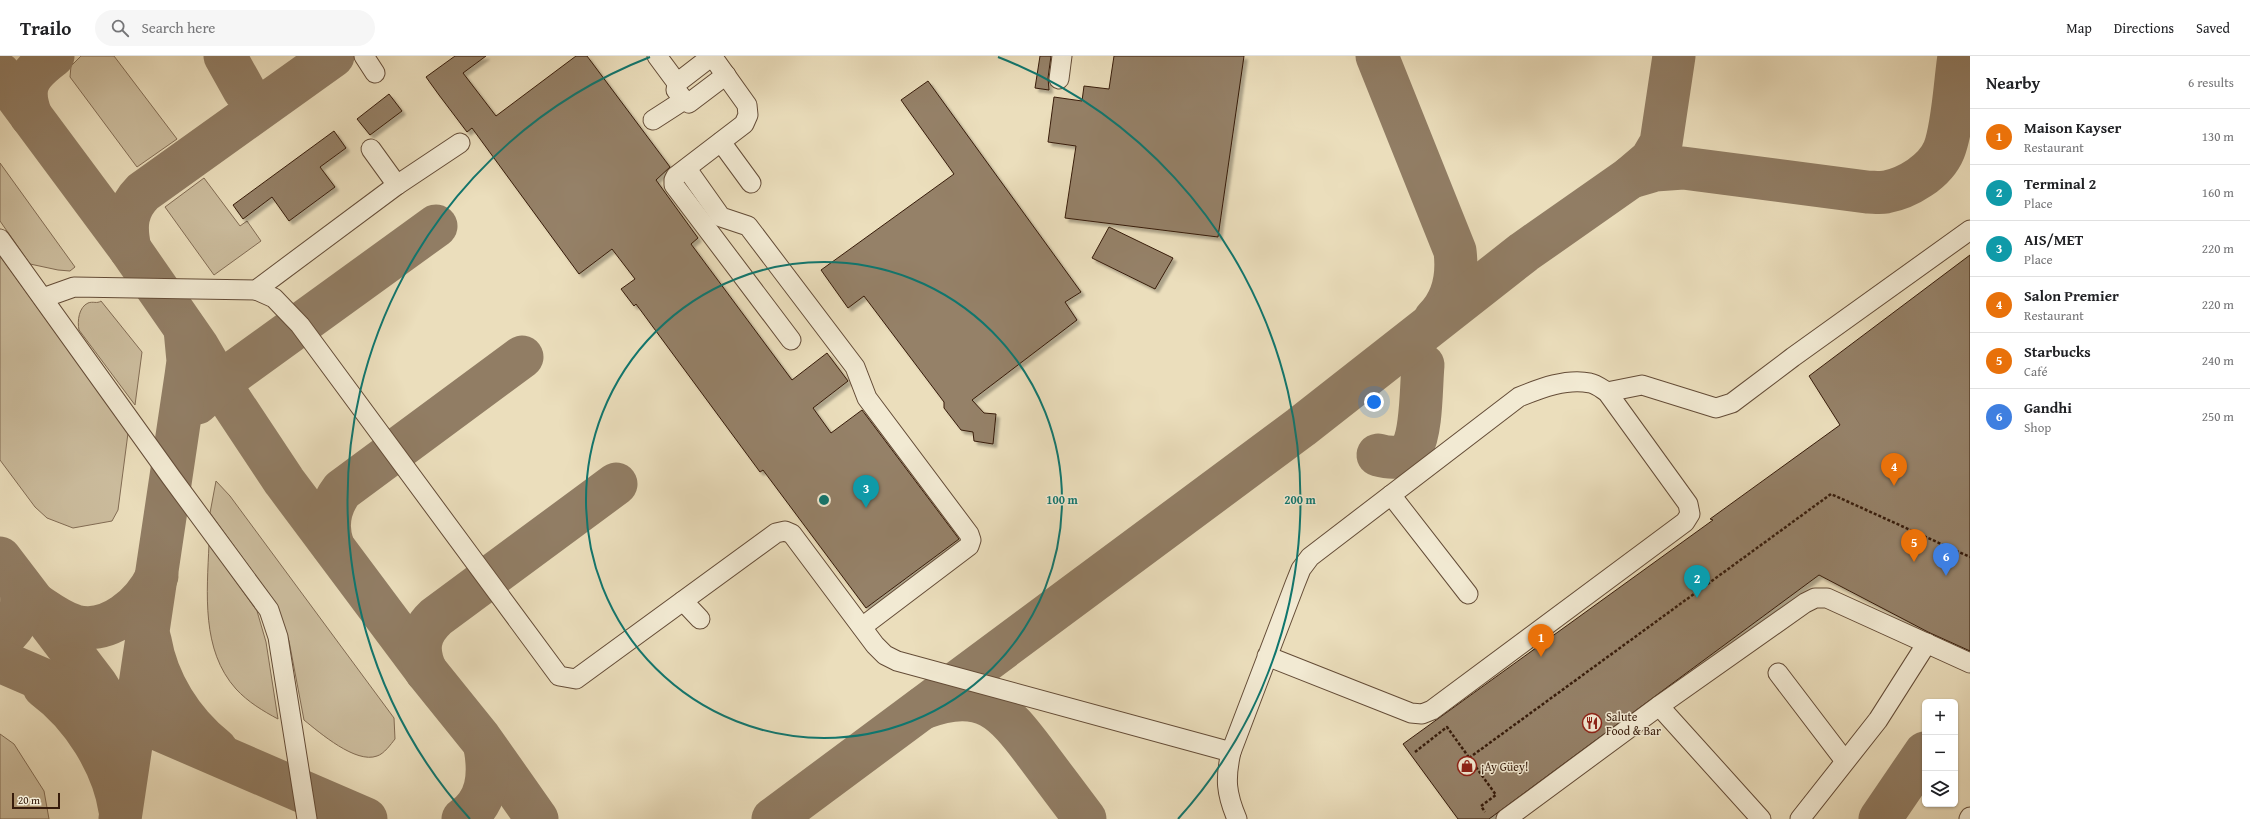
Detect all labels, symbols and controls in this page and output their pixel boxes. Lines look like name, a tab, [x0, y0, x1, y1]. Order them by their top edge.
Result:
search box	[95, 10, 375, 46]
text: Trailo	[20, 14, 71, 42]
icon: search	[109, 17, 131, 39]
text: Search here	[141, 17, 215, 38]
text: Map	[2066, 18, 2092, 38]
text: Directions	[2114, 18, 2174, 38]
text: Saved	[2196, 18, 2230, 38]
text: Nearby	[1986, 70, 2040, 95]
text: 6 results	[2188, 73, 2234, 92]
text: Maison Kayser	[2024, 117, 2121, 138]
text: 1	[1996, 127, 2002, 146]
text: 130 m	[2202, 127, 2234, 146]
text: Restaurant	[2024, 138, 2084, 157]
text: Terminal 2	[2024, 173, 2096, 194]
text: 2	[1996, 183, 2002, 202]
text: 160 m	[2202, 183, 2234, 202]
text: Place	[2024, 194, 2053, 213]
text: AIS/MET	[2024, 229, 2083, 250]
text: 3	[1996, 239, 2002, 258]
text: 220 m	[2202, 239, 2234, 258]
text: Place	[2024, 250, 2053, 269]
text: Salon Premier	[2024, 285, 2119, 306]
text: 4	[1996, 295, 2002, 314]
text: 220 m	[2202, 295, 2234, 314]
text: Restaurant	[2024, 306, 2084, 325]
text: Starbucks	[2024, 341, 2091, 362]
text: 5	[1996, 351, 2002, 370]
text: 240 m	[2202, 351, 2234, 370]
text: Café	[2024, 362, 2047, 381]
your location	[1364, 392, 1384, 412]
text: Gandhi	[2024, 397, 2072, 418]
text: 6	[1996, 407, 2002, 426]
text: 250 m	[2202, 407, 2234, 426]
text: Shop	[2024, 418, 2051, 437]
pin: 4	[1881, 453, 1907, 486]
pin: 3	[853, 475, 879, 508]
text: 100 m	[1046, 491, 1079, 508]
text: 200 m	[1284, 491, 1317, 508]
centre of rings	[817, 493, 831, 507]
pin: 5	[1901, 529, 1927, 562]
pin: 6	[1933, 543, 1959, 576]
pin: 2	[1684, 565, 1710, 598]
pin: 1	[1528, 624, 1554, 657]
map controls	[1922, 699, 1958, 807]
button: +	[1922, 699, 1958, 735]
place label: Salute Food & Bar	[1606, 708, 1661, 739]
restaurant icon: Salute Food & Bar	[1581, 712, 1603, 734]
button: −	[1922, 735, 1958, 771]
shop icon: ¡Ay Güey!	[1456, 755, 1478, 777]
place label: ¡Ay Güey!	[1481, 758, 1528, 775]
button: layers	[1922, 771, 1958, 807]
scale bar	[12, 791, 60, 810]
text: 20 m	[18, 792, 40, 808]

